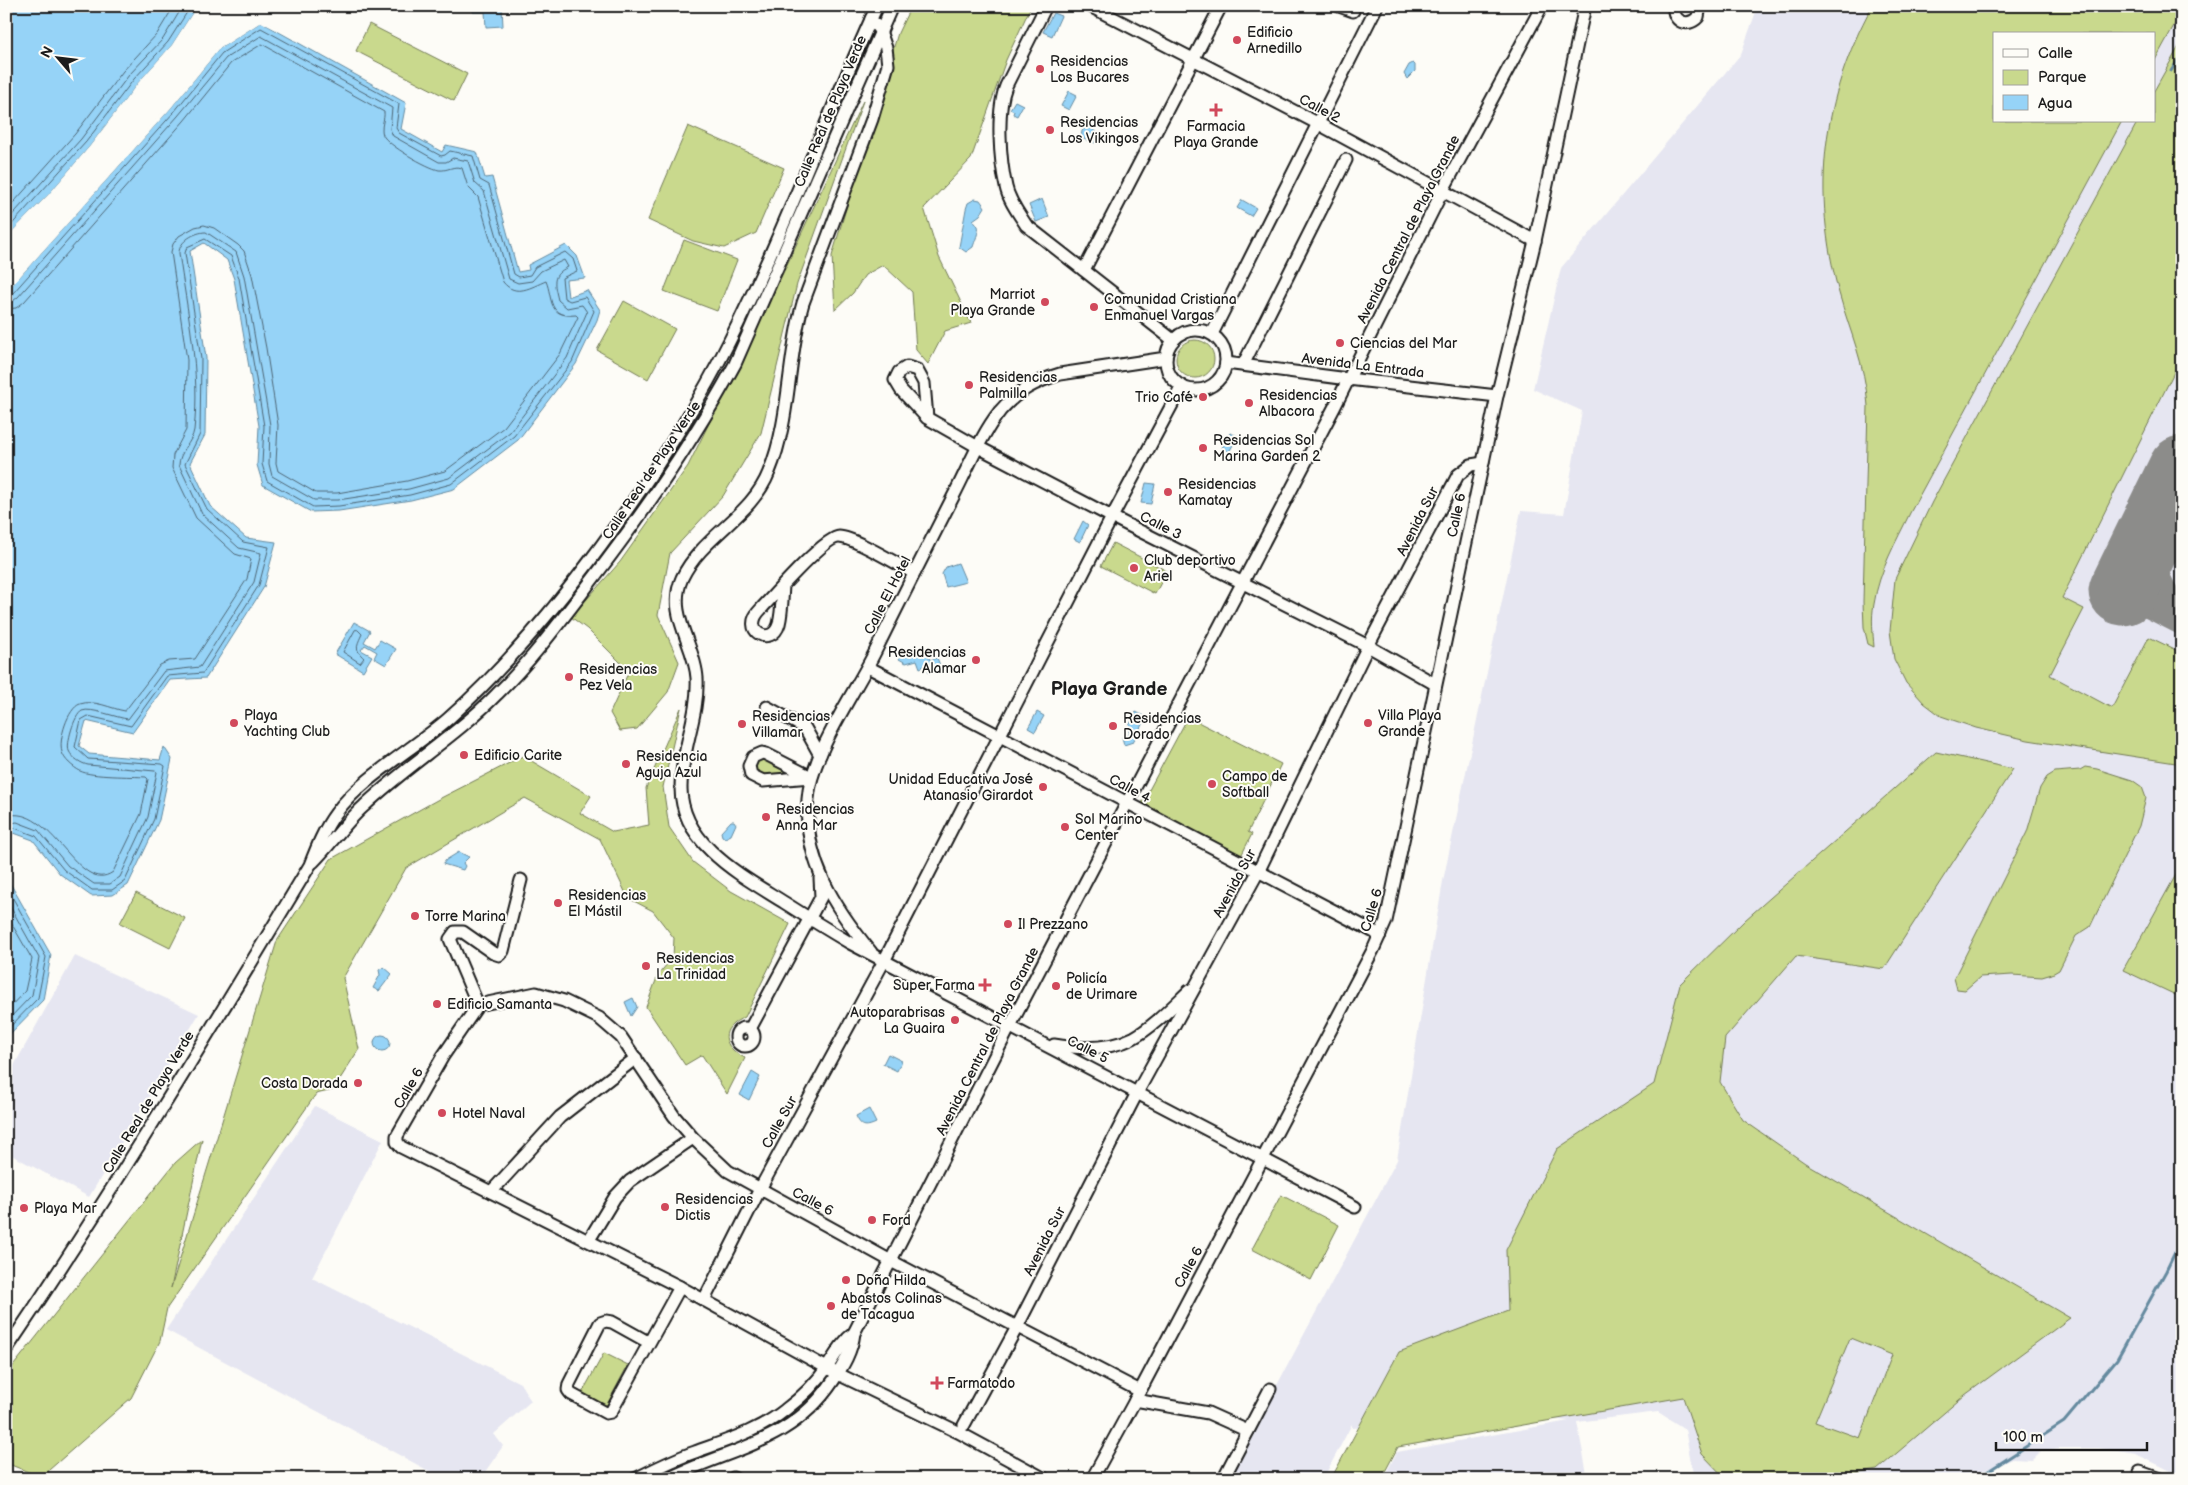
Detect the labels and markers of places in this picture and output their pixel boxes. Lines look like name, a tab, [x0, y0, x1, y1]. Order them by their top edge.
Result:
place label: Edificio Arnedillo	[1247, 24, 1302, 57]
marker: Edificio Arnedillo	[1231, 34, 1243, 46]
place label: Residencias Los Bucares	[1050, 53, 1129, 86]
marker: Residencias Los Bucares	[1034, 63, 1046, 75]
marker: Farmacia Playa Grande	[1210, 104, 1222, 116]
place label: Residencias Los Vikingos	[1060, 114, 1139, 147]
place label: Farmacia Playa Grande	[1174, 118, 1258, 151]
marker: Residencias Los Vikingos	[1044, 124, 1056, 136]
place label: Marriot Playa Grande	[950, 286, 1036, 319]
place label: Comunidad Cristiana Enmanuel Vargas	[1104, 291, 1237, 324]
marker: Marriot Playa Grande	[1039, 296, 1051, 308]
marker: Comunidad Cristiana Enmanuel Vargas	[1088, 301, 1100, 313]
place label: Ciencias del Mar	[1350, 335, 1458, 352]
marker: Ciencias del Mar	[1334, 337, 1346, 349]
place label: Residencias Palmilla	[979, 369, 1057, 402]
marker: Residencias Palmilla	[963, 379, 975, 391]
place label: Residencias Albacora	[1259, 387, 1337, 420]
place label: Trio Café	[1135, 389, 1194, 406]
marker: Trio Café	[1197, 391, 1209, 403]
marker: Residencias Albacora	[1243, 397, 1255, 409]
place label: Residencias Sol Marina Garden 2	[1213, 432, 1321, 465]
marker: Residencias Sol Marina Garden 2	[1197, 442, 1209, 454]
place label: Residencias Kamatay	[1178, 476, 1256, 509]
marker: Residencias Kamatay	[1162, 486, 1174, 498]
place label: Club deportivo Ariel	[1144, 552, 1236, 585]
marker: Club deportivo Ariel	[1128, 562, 1140, 574]
place label: Residencias Alamar	[888, 644, 967, 677]
marker: Residencias Alamar	[970, 654, 982, 666]
place label: Residencias Pez Vela	[579, 661, 657, 694]
marker: Residencias Pez Vela	[563, 671, 575, 683]
place label: Playa Yachting Club	[243, 707, 330, 740]
place label: Villa Playa Grande	[1378, 707, 1441, 740]
place label: Residencias Villamar	[752, 708, 830, 741]
place label: Residencias Dorado	[1123, 710, 1201, 743]
marker: Playa Yachting Club	[228, 717, 240, 729]
marker: Villa Playa Grande	[1362, 717, 1374, 729]
marker: Residencias Villamar	[736, 718, 748, 730]
marker: Residencias Dorado	[1107, 720, 1119, 732]
place label: Edificio Carite	[474, 747, 562, 764]
place label: Residencia Aguja Azul	[636, 748, 707, 781]
marker: Edificio Carite	[458, 749, 470, 761]
marker: Residencia Aguja Azul	[620, 758, 632, 770]
place label: Campo de Softball	[1222, 768, 1288, 801]
place label: Unidad Educativa José Atanasio Girardot	[888, 771, 1034, 804]
marker: Campo de Softball	[1206, 778, 1218, 790]
marker: Unidad Educativa José Atanasio Girardot	[1037, 781, 1049, 793]
place label: Residencias Anna Mar	[776, 801, 854, 834]
marker: Residencias Anna Mar	[760, 811, 772, 823]
place label: Sol Marino Center	[1075, 811, 1143, 844]
marker: Sol Marino Center	[1059, 821, 1071, 833]
place label: Residencias El Mástil	[568, 887, 646, 920]
marker: Residencias El Mástil	[552, 897, 564, 909]
place label: Torre Marina	[425, 908, 506, 925]
marker: Torre Marina	[409, 910, 421, 922]
place label: Il Prezzano	[1018, 916, 1088, 933]
marker: Il Prezzano	[1002, 918, 1014, 930]
place label: Residencias La Trinidad	[656, 950, 734, 983]
marker: Residencias La Trinidad	[640, 960, 652, 972]
place label: Policía de Urimare	[1066, 970, 1137, 1003]
place label: Super Farma	[893, 977, 975, 994]
marker: Super Farma	[979, 979, 991, 991]
marker: Policía de Urimare	[1050, 980, 1062, 992]
place label: Edificio Samanta	[447, 996, 552, 1013]
marker: Edificio Samanta	[431, 998, 443, 1010]
place label: Autoparabrisas La Guaira	[850, 1004, 945, 1037]
marker: Autoparabrisas La Guaira	[949, 1014, 961, 1026]
place label: Costa Dorada	[261, 1075, 348, 1092]
marker: Costa Dorada	[352, 1077, 364, 1089]
place label: Hotel Naval	[452, 1105, 525, 1122]
marker: Hotel Naval	[436, 1107, 448, 1119]
place label: Residencias Dictis	[675, 1191, 753, 1224]
place label: Playa Mar	[34, 1200, 97, 1217]
marker: Residencias Dictis	[659, 1201, 671, 1213]
marker: Playa Mar	[18, 1202, 30, 1214]
place label: Ford	[882, 1212, 911, 1229]
marker: Ford	[866, 1214, 878, 1226]
place label: Doña Hilda	[856, 1272, 926, 1289]
marker: Doña Hilda	[840, 1274, 852, 1286]
place label: Abastos Colinas de Tacagua	[841, 1290, 942, 1323]
marker: Abastos Colinas de Tacagua	[825, 1300, 837, 1312]
place label: Farmatodo	[947, 1375, 1015, 1392]
marker: Farmatodo	[931, 1377, 943, 1389]

